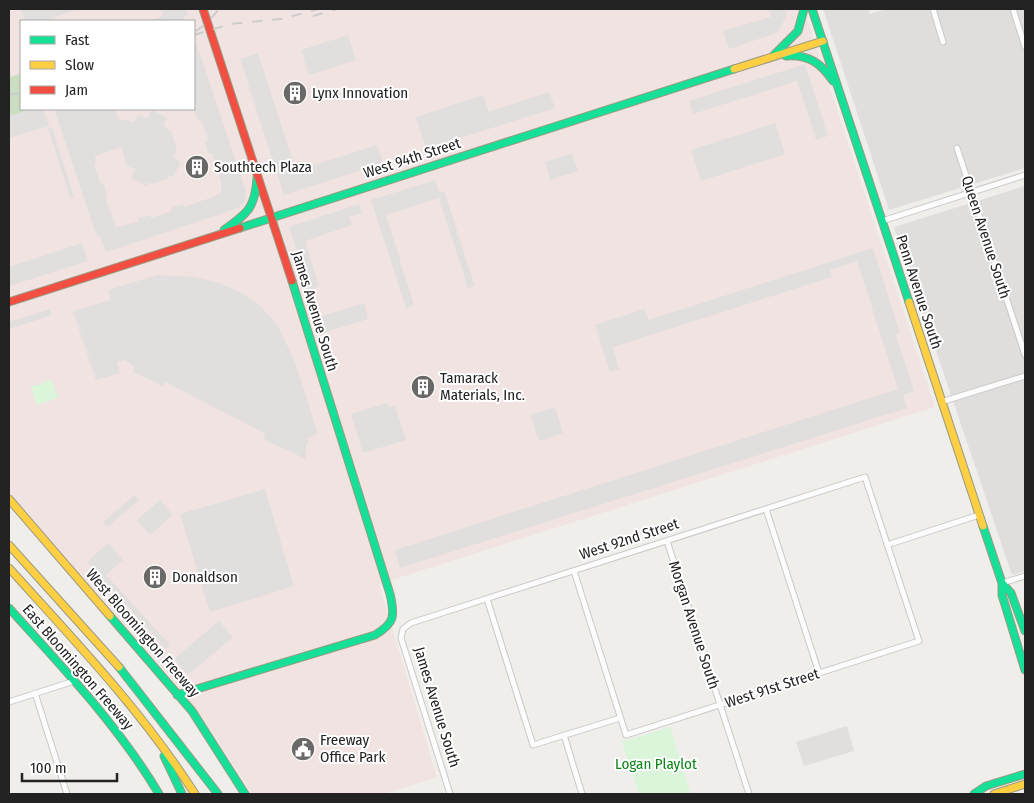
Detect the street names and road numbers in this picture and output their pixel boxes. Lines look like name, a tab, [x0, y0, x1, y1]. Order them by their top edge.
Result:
street label: West 94th Street	[361, 134, 463, 182]
street label: Queen Avenue South	[958, 173, 1014, 301]
street label: Penn Avenue South	[892, 233, 946, 351]
street label: James Avenue South	[288, 249, 342, 373]
street label: West 92nd Street	[577, 514, 681, 564]
street label: Morgan Avenue South	[665, 559, 723, 691]
street label: West Bloomington Freeway	[82, 565, 204, 701]
street label: East Bloomington Freeway	[19, 601, 138, 734]
street label: James Avenue South	[410, 645, 464, 769]
street label: West 91st Street	[723, 664, 821, 712]

